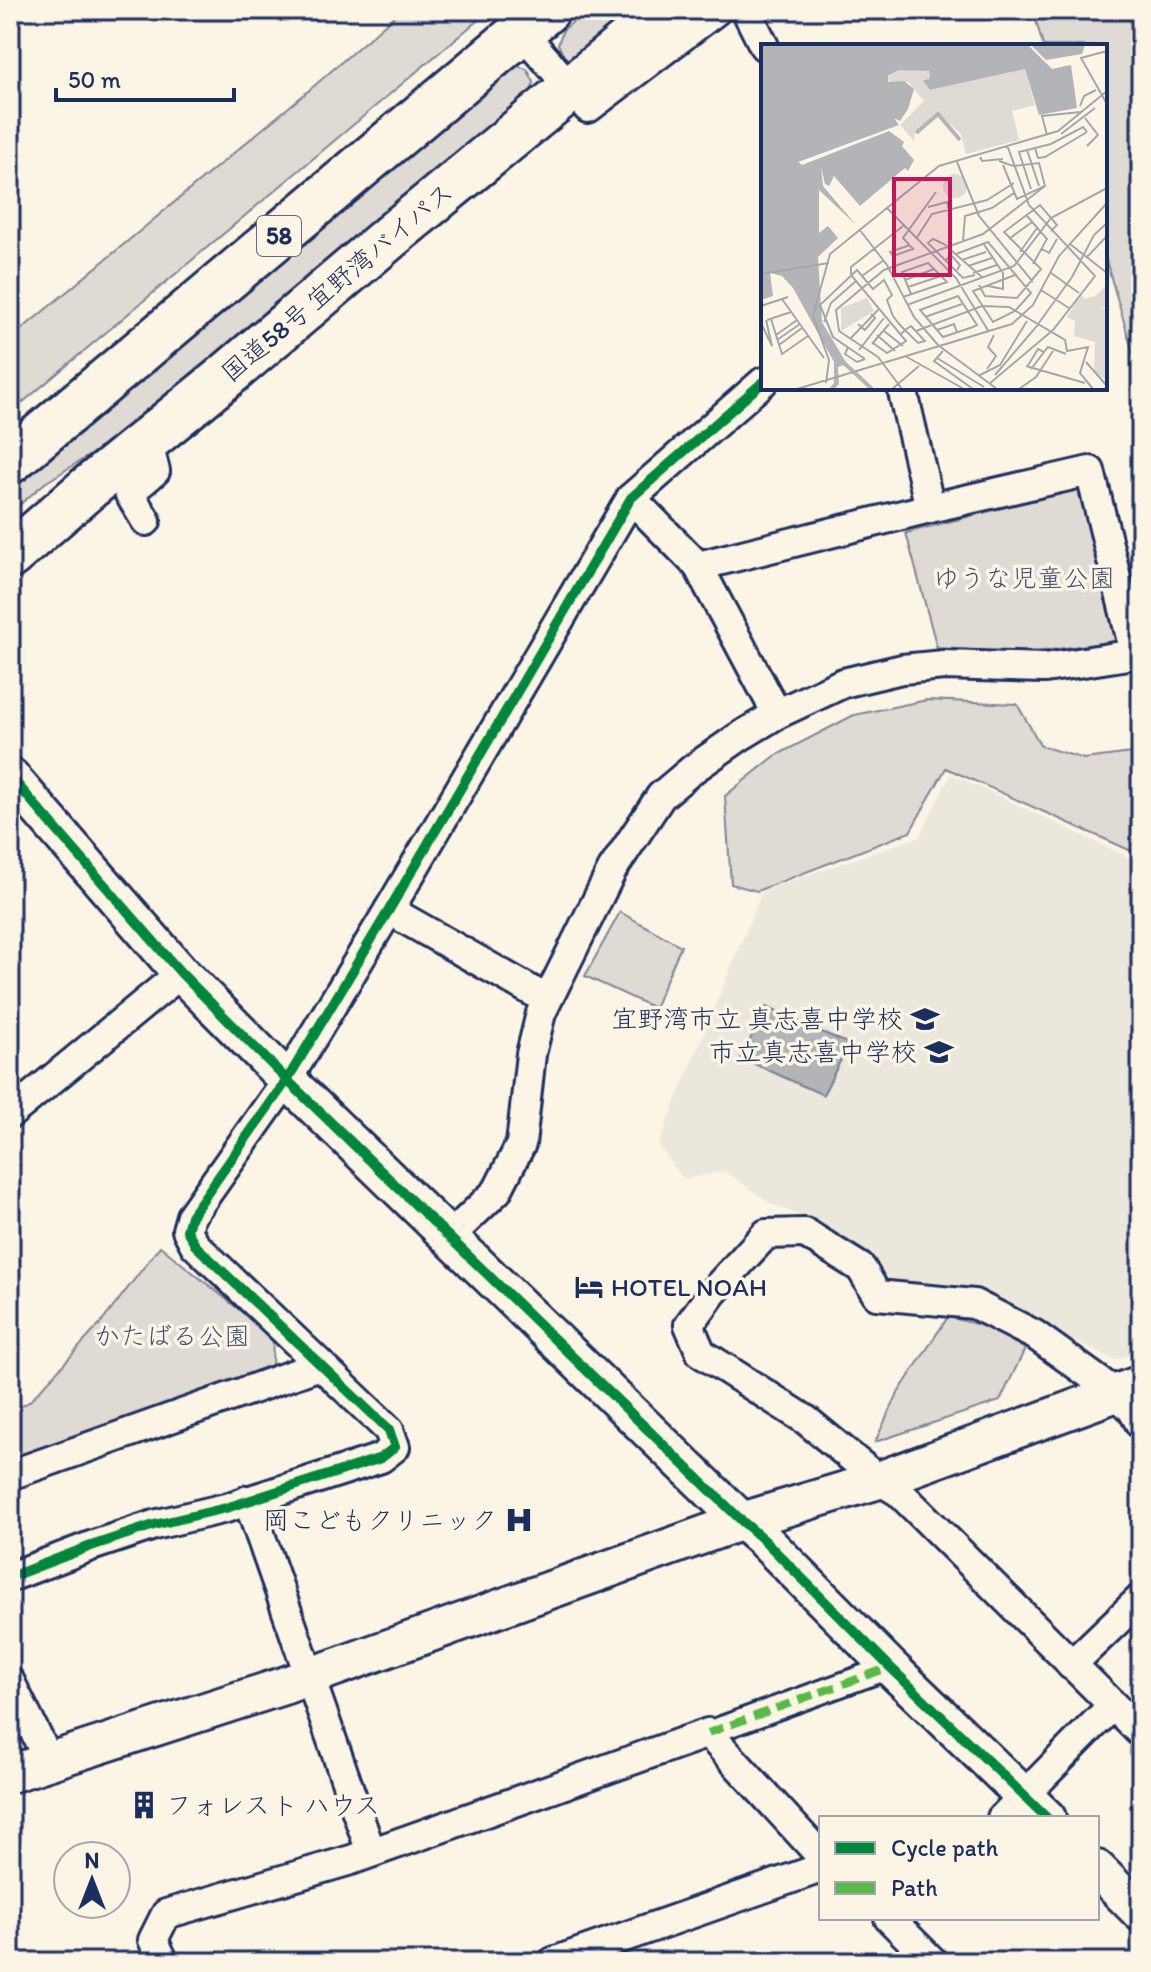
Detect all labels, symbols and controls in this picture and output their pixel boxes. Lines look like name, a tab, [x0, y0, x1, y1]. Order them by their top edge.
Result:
inset map	[761, 44, 1107, 390]
scale bar	[56, 52, 234, 102]
text: 50 m	[68, 65, 121, 94]
street label: 国道58号 宜野湾バイパス	[214, 175, 460, 389]
road number: 58	[257, 216, 301, 256]
park label: ゆうな児童公園	[933, 562, 1115, 594]
place label: 宜野湾市立 真志喜中学校	[611, 1003, 903, 1035]
school or university icon: 宜野湾市立 真志喜中学校	[910, 1004, 940, 1034]
place label: 市立真志喜中学校	[709, 1036, 917, 1068]
school or university icon: 市立真志喜中学校	[924, 1037, 954, 1067]
place label: HOTEL NOAH	[611, 1271, 767, 1303]
hotel icon: HOTEL NOAH	[574, 1272, 604, 1302]
park label: かたばる公園	[94, 1320, 250, 1352]
place label: 岡こどもクリニック	[263, 1504, 497, 1536]
hospital icon: 岡こどもクリニック	[504, 1505, 534, 1535]
place label: フォレスト ハウス	[166, 1789, 380, 1821]
building icon: フォレスト ハウス	[129, 1790, 159, 1820]
legend	[819, 1816, 1099, 1920]
text: Cycle path	[891, 1833, 998, 1862]
north arrow	[52, 1840, 132, 1920]
text: N	[85, 1847, 99, 1874]
text: Path	[891, 1873, 938, 1902]

